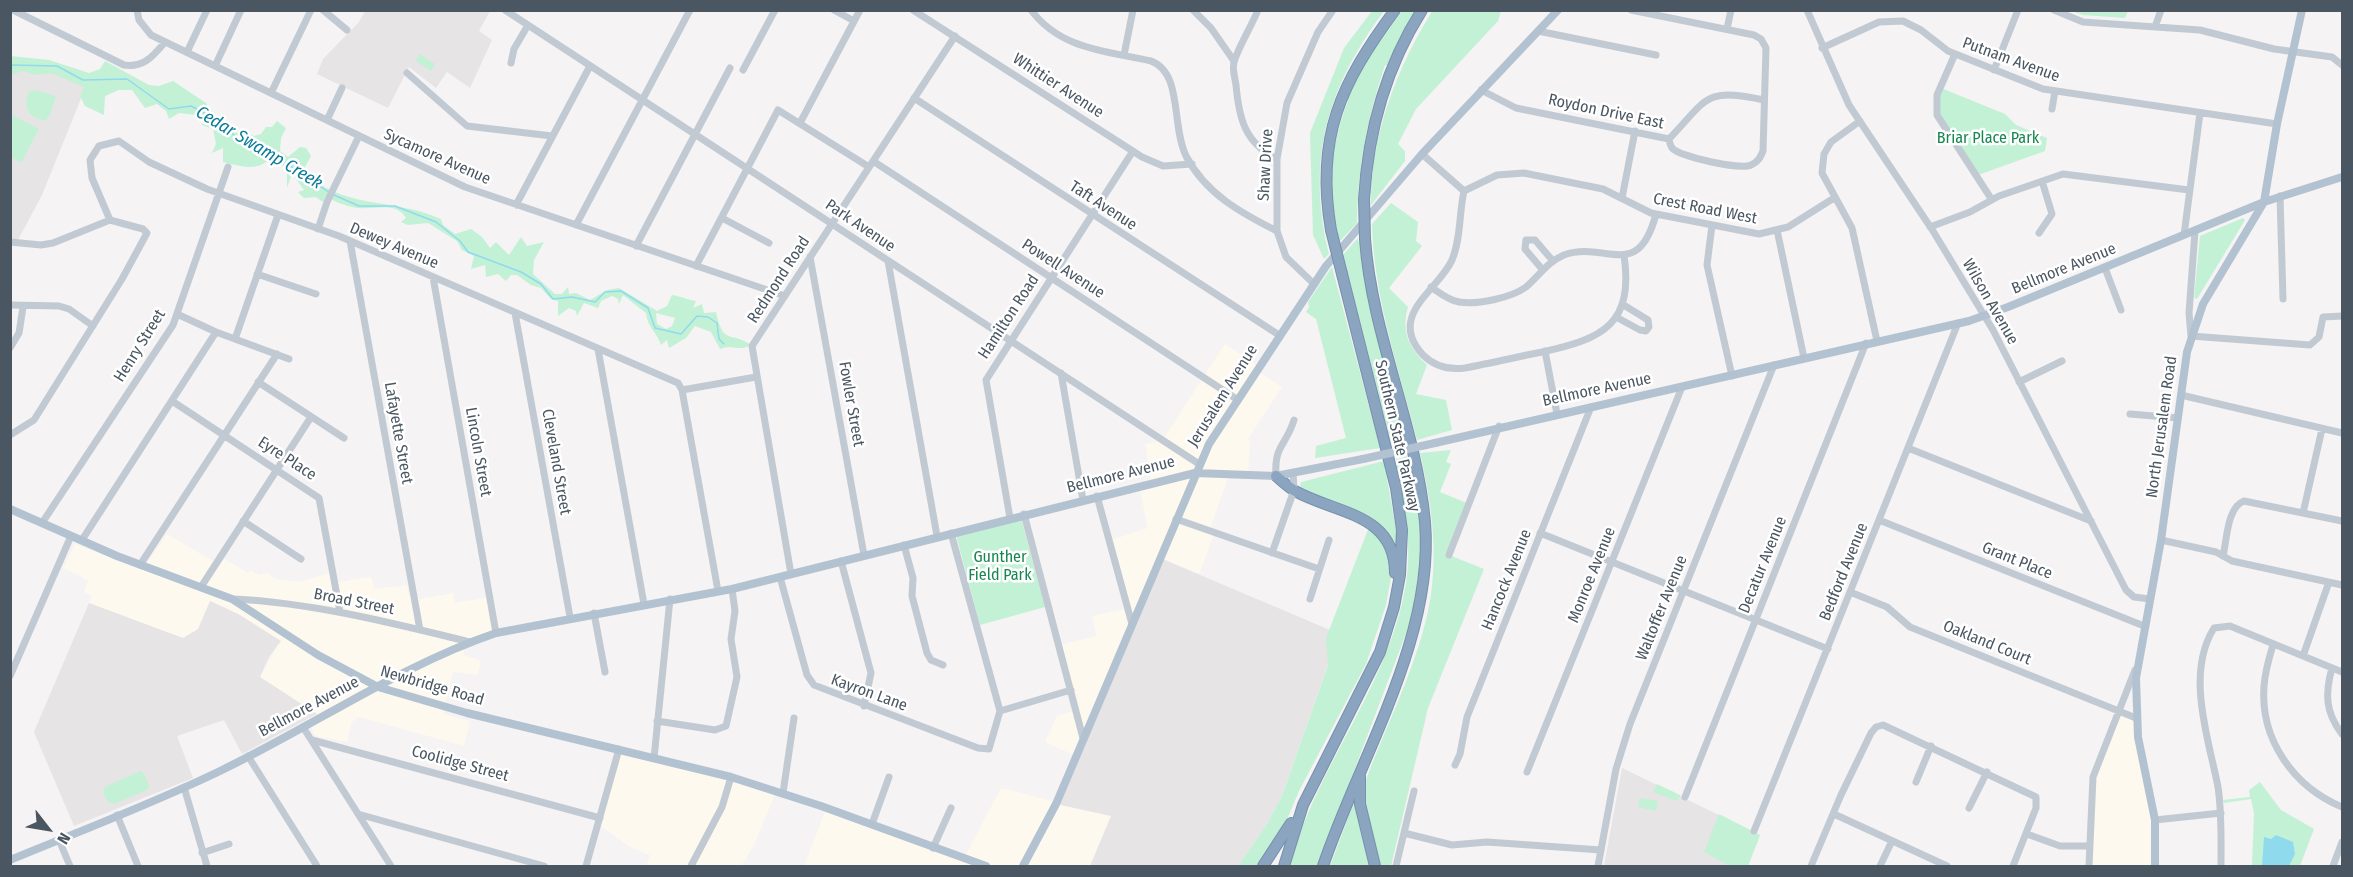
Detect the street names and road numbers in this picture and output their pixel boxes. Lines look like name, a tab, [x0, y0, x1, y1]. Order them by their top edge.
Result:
street label: Putnam Avenue	[1960, 34, 2062, 86]
street label: Whittier Avenue	[1009, 50, 1107, 122]
street label: Roydon Drive East	[1546, 90, 1666, 134]
street label: Sycamore Avenue	[381, 125, 493, 189]
street label: Shaw Drive	[1255, 128, 1277, 202]
street label: Taft Avenue	[1066, 177, 1140, 235]
street label: Crest Road West	[1651, 190, 1759, 228]
street label: Park Avenue	[821, 196, 899, 256]
street label: Dewey Avenue	[347, 219, 441, 273]
street label: Redmond Road	[744, 233, 814, 327]
street label: Powell Avenue	[1018, 235, 1108, 303]
street label: Bellmore Avenue	[2009, 239, 2119, 299]
street label: Wilson Avenue	[1958, 256, 2022, 348]
street label: Hamilton Road	[975, 271, 1043, 363]
street label: Henry Street	[110, 306, 170, 386]
street label: Jerusalem Avenue	[1184, 341, 1262, 451]
street label: North Jerusalem Road	[2143, 355, 2181, 499]
street label: Southern State Parkway	[1370, 358, 1424, 514]
street label: Fowler Street	[834, 360, 868, 448]
street label: Bellmore Avenue	[1541, 369, 1653, 411]
street label: Lafayette Street	[380, 381, 416, 485]
street label: Lincoln Street	[461, 406, 495, 498]
street label: Cleveland Street	[537, 408, 575, 516]
street label: Eyre Place	[254, 433, 320, 485]
street label: Bellmore Avenue	[1065, 452, 1177, 498]
street label: Decatur Avenue	[1735, 514, 1791, 616]
street label: Bedford Avenue	[1816, 520, 1872, 624]
street label: Monroe Avenue	[1564, 524, 1620, 626]
street label: Hancock Avenue	[1478, 527, 1536, 633]
street label: Grant Place	[1979, 538, 2055, 584]
street label: Waltoffer Avenue	[1632, 553, 1692, 663]
street label: Broad Street	[312, 585, 396, 619]
street label: Oakland Court	[1940, 617, 2034, 669]
street label: Newbridge Road	[378, 662, 486, 710]
street label: Kayron Lane	[828, 670, 910, 716]
street label: Bellmore Avenue	[256, 673, 362, 741]
street label: Coolidge Street	[409, 742, 511, 786]

